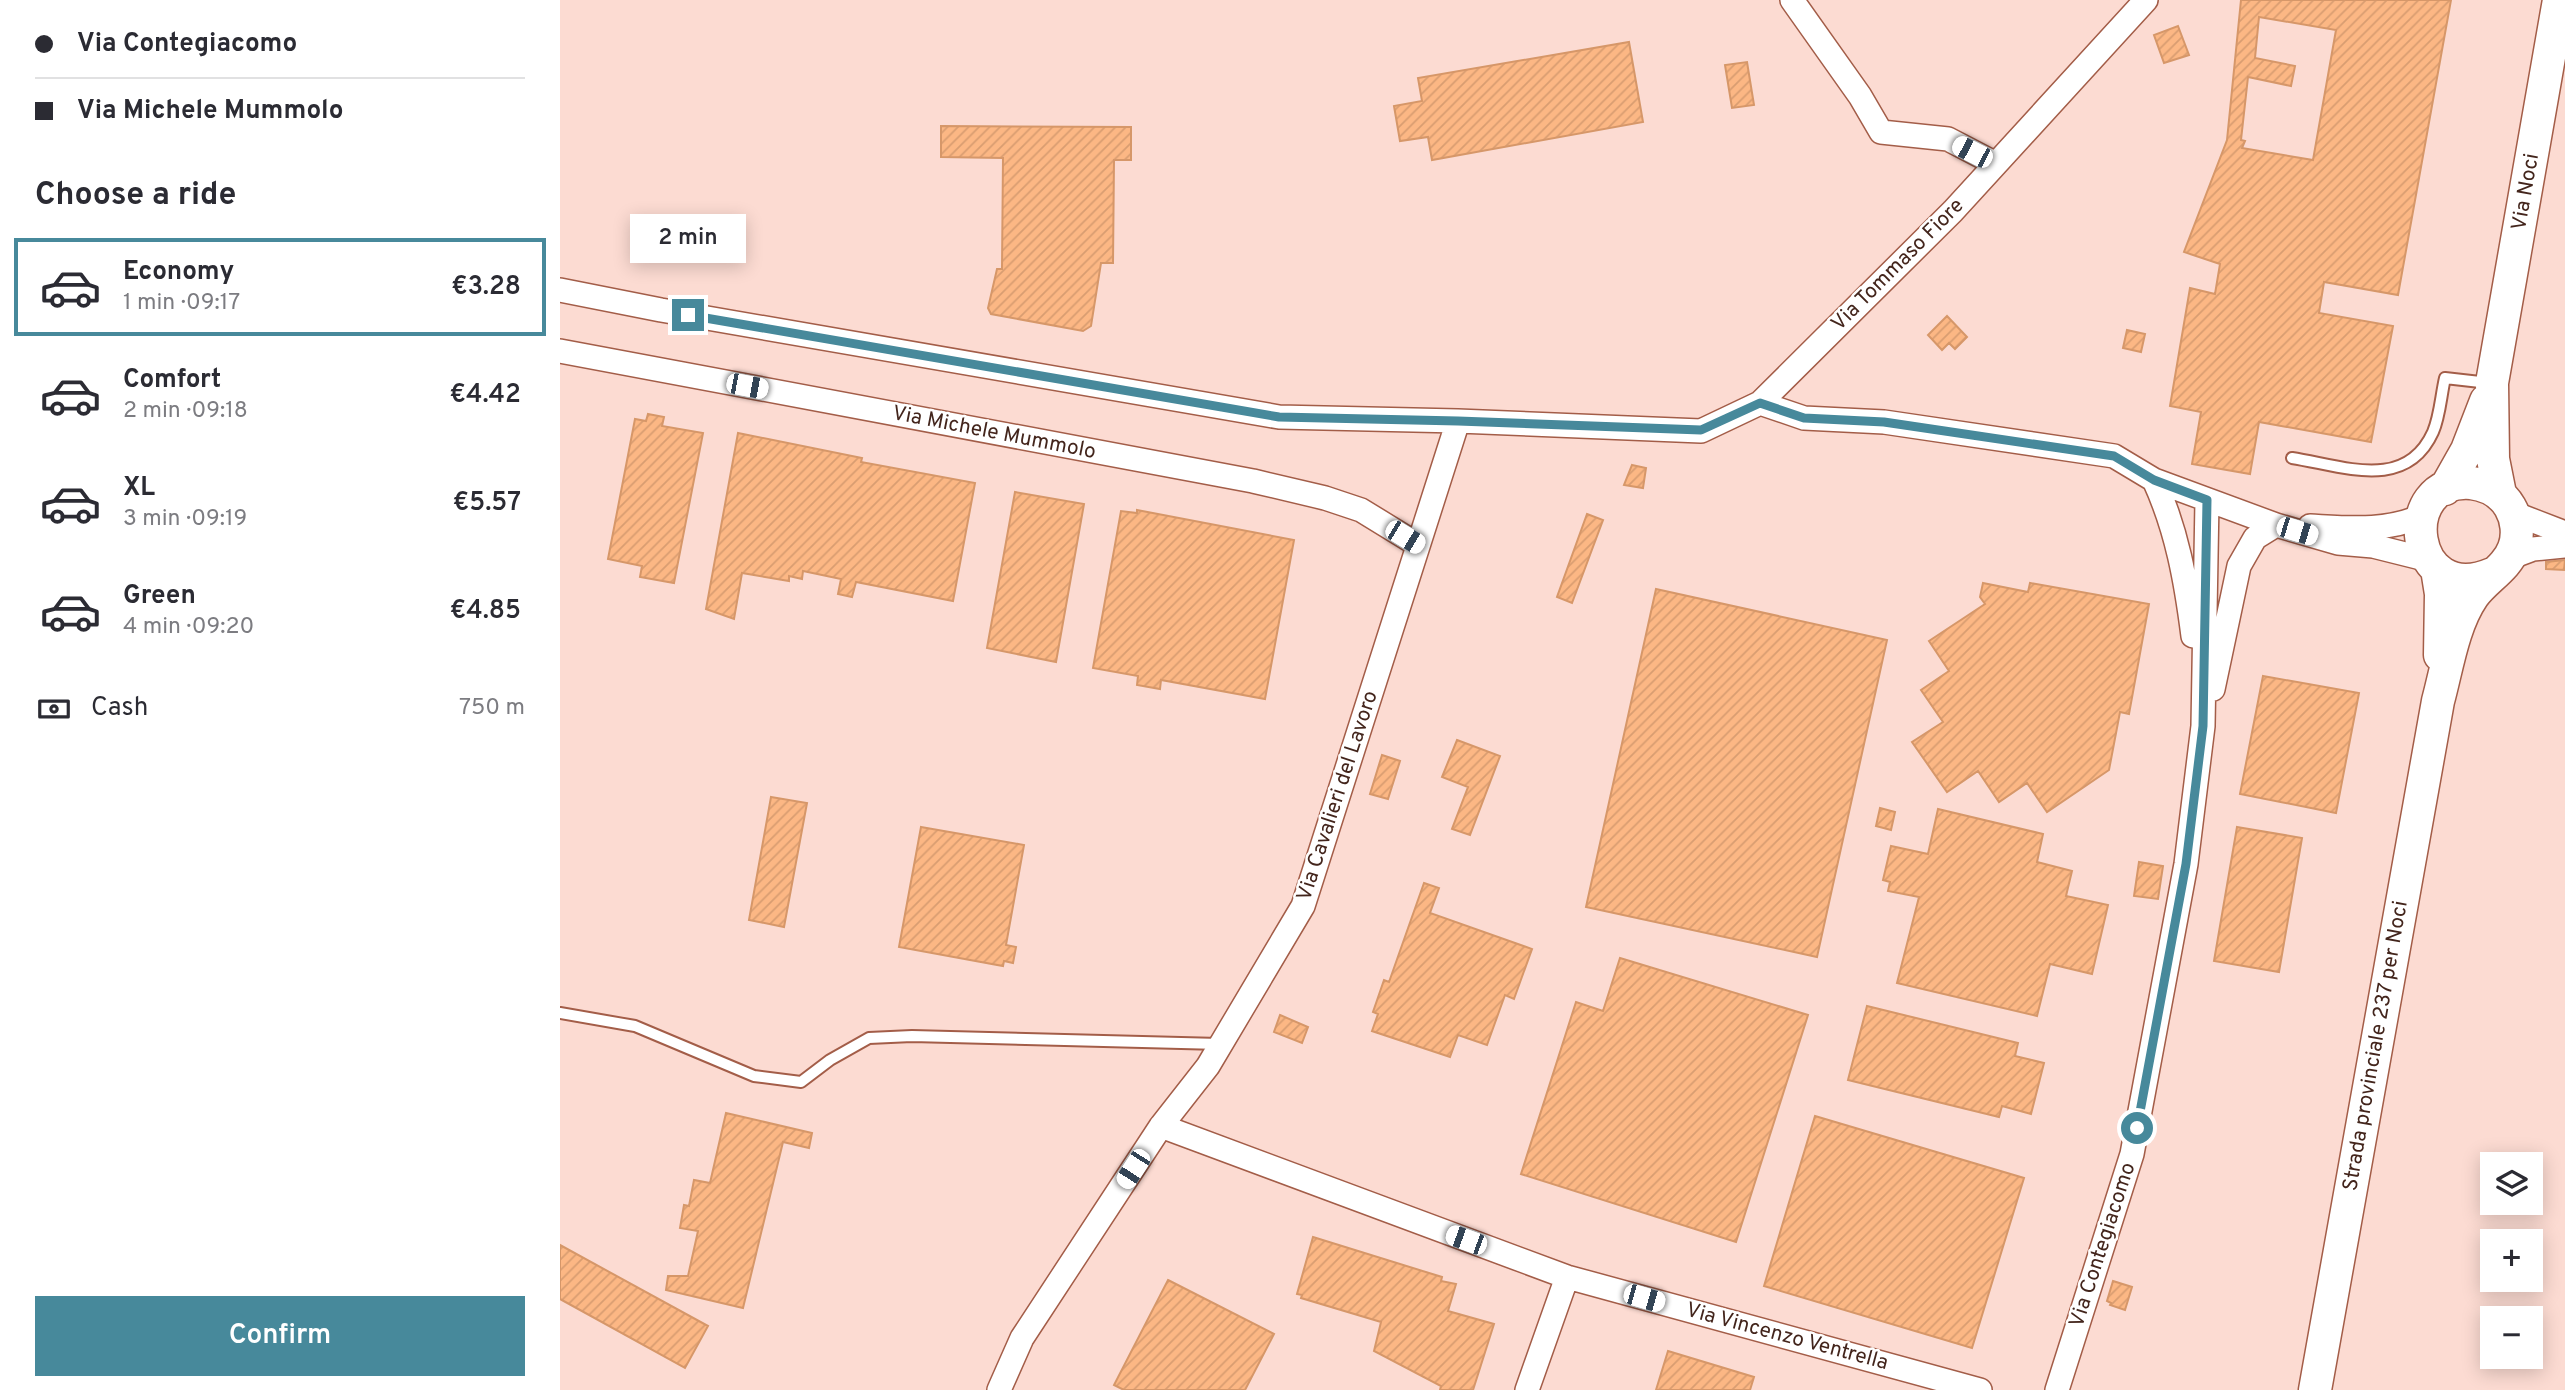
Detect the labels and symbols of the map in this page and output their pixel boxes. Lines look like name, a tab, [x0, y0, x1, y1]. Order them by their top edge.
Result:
car	[1949, 133, 1996, 171]
street label: Via Noci	[2506, 151, 2546, 233]
street label: Via Tommaso Fiore	[1826, 193, 1970, 337]
callout: 2 min	[630, 214, 746, 262]
route end	[672, 299, 704, 331]
car	[725, 372, 770, 400]
street label: Via Michele Mummolo	[890, 400, 1098, 466]
car	[2274, 515, 2321, 547]
car	[1382, 517, 1429, 557]
street label: Via Cavalieri del Lavoro	[1291, 687, 1385, 905]
street label: Strada provinciale 237 per Noci	[2337, 899, 2415, 1193]
route start	[2121, 1112, 2153, 1144]
car	[1113, 1146, 1154, 1192]
street label: Via Contegiacomo	[2064, 1159, 2142, 1331]
car	[1443, 1223, 1490, 1257]
car	[1621, 1282, 1668, 1314]
street label: Via Vincenzo Ventrella	[1683, 1297, 1891, 1377]

